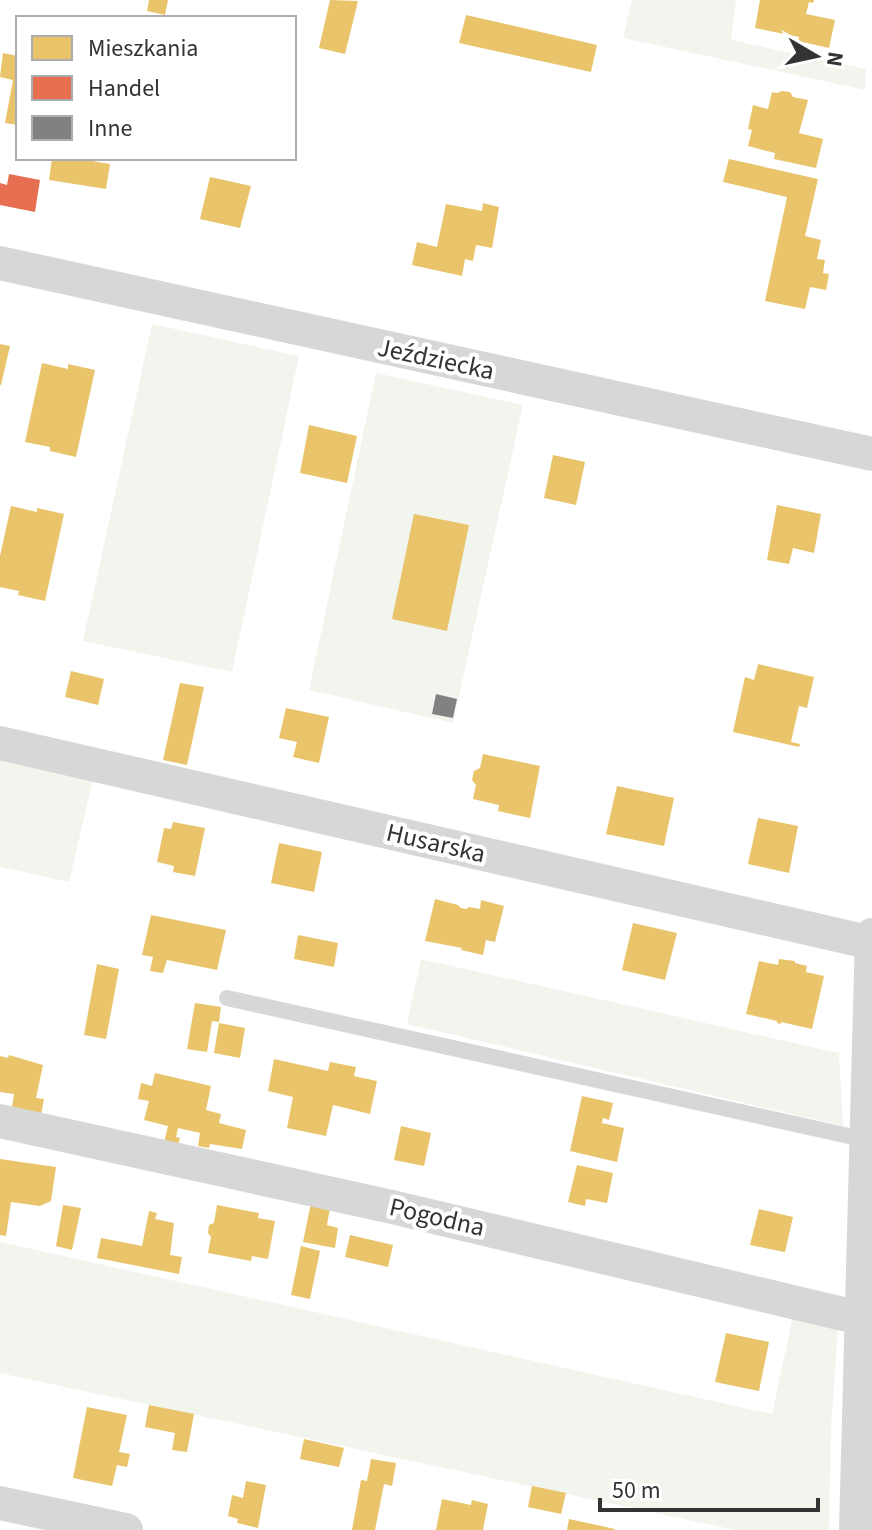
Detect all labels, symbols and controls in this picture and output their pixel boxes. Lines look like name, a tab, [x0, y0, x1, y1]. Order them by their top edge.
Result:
legend	[16, 16, 296, 160]
north arrow	[776, 16, 856, 96]
text: Mieszkania	[88, 31, 198, 66]
text: N	[818, 49, 852, 69]
text: Handel	[88, 71, 160, 106]
text: Inne	[88, 111, 132, 146]
street label: Jeździecka	[374, 329, 498, 389]
street label: Husarska	[383, 814, 489, 872]
street label: Pogodna	[386, 1188, 488, 1246]
scale bar	[600, 1462, 818, 1512]
text: 50 m	[612, 1473, 661, 1508]

